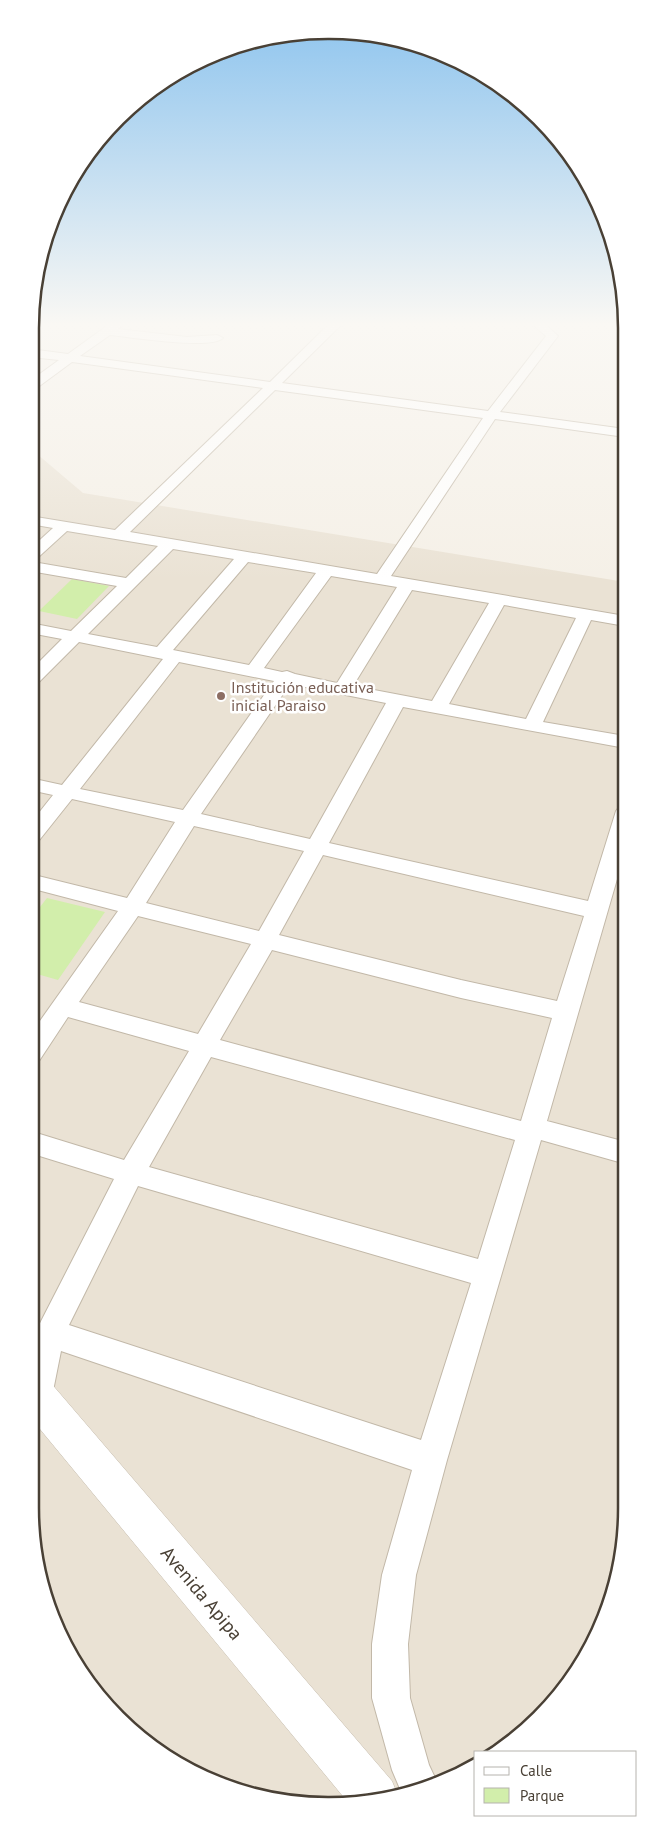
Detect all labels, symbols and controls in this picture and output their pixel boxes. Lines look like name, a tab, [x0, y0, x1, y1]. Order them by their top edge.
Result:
place label: Institución educativa inicial Paraiso	[231, 677, 374, 715]
marker: Institución educativa inicial Paraiso	[215, 690, 227, 702]
street label: Avenida Apipa	[156, 1541, 248, 1645]
legend	[474, 1751, 637, 1816]
text: Calle	[520, 1761, 552, 1780]
text: Parque	[520, 1786, 564, 1805]

